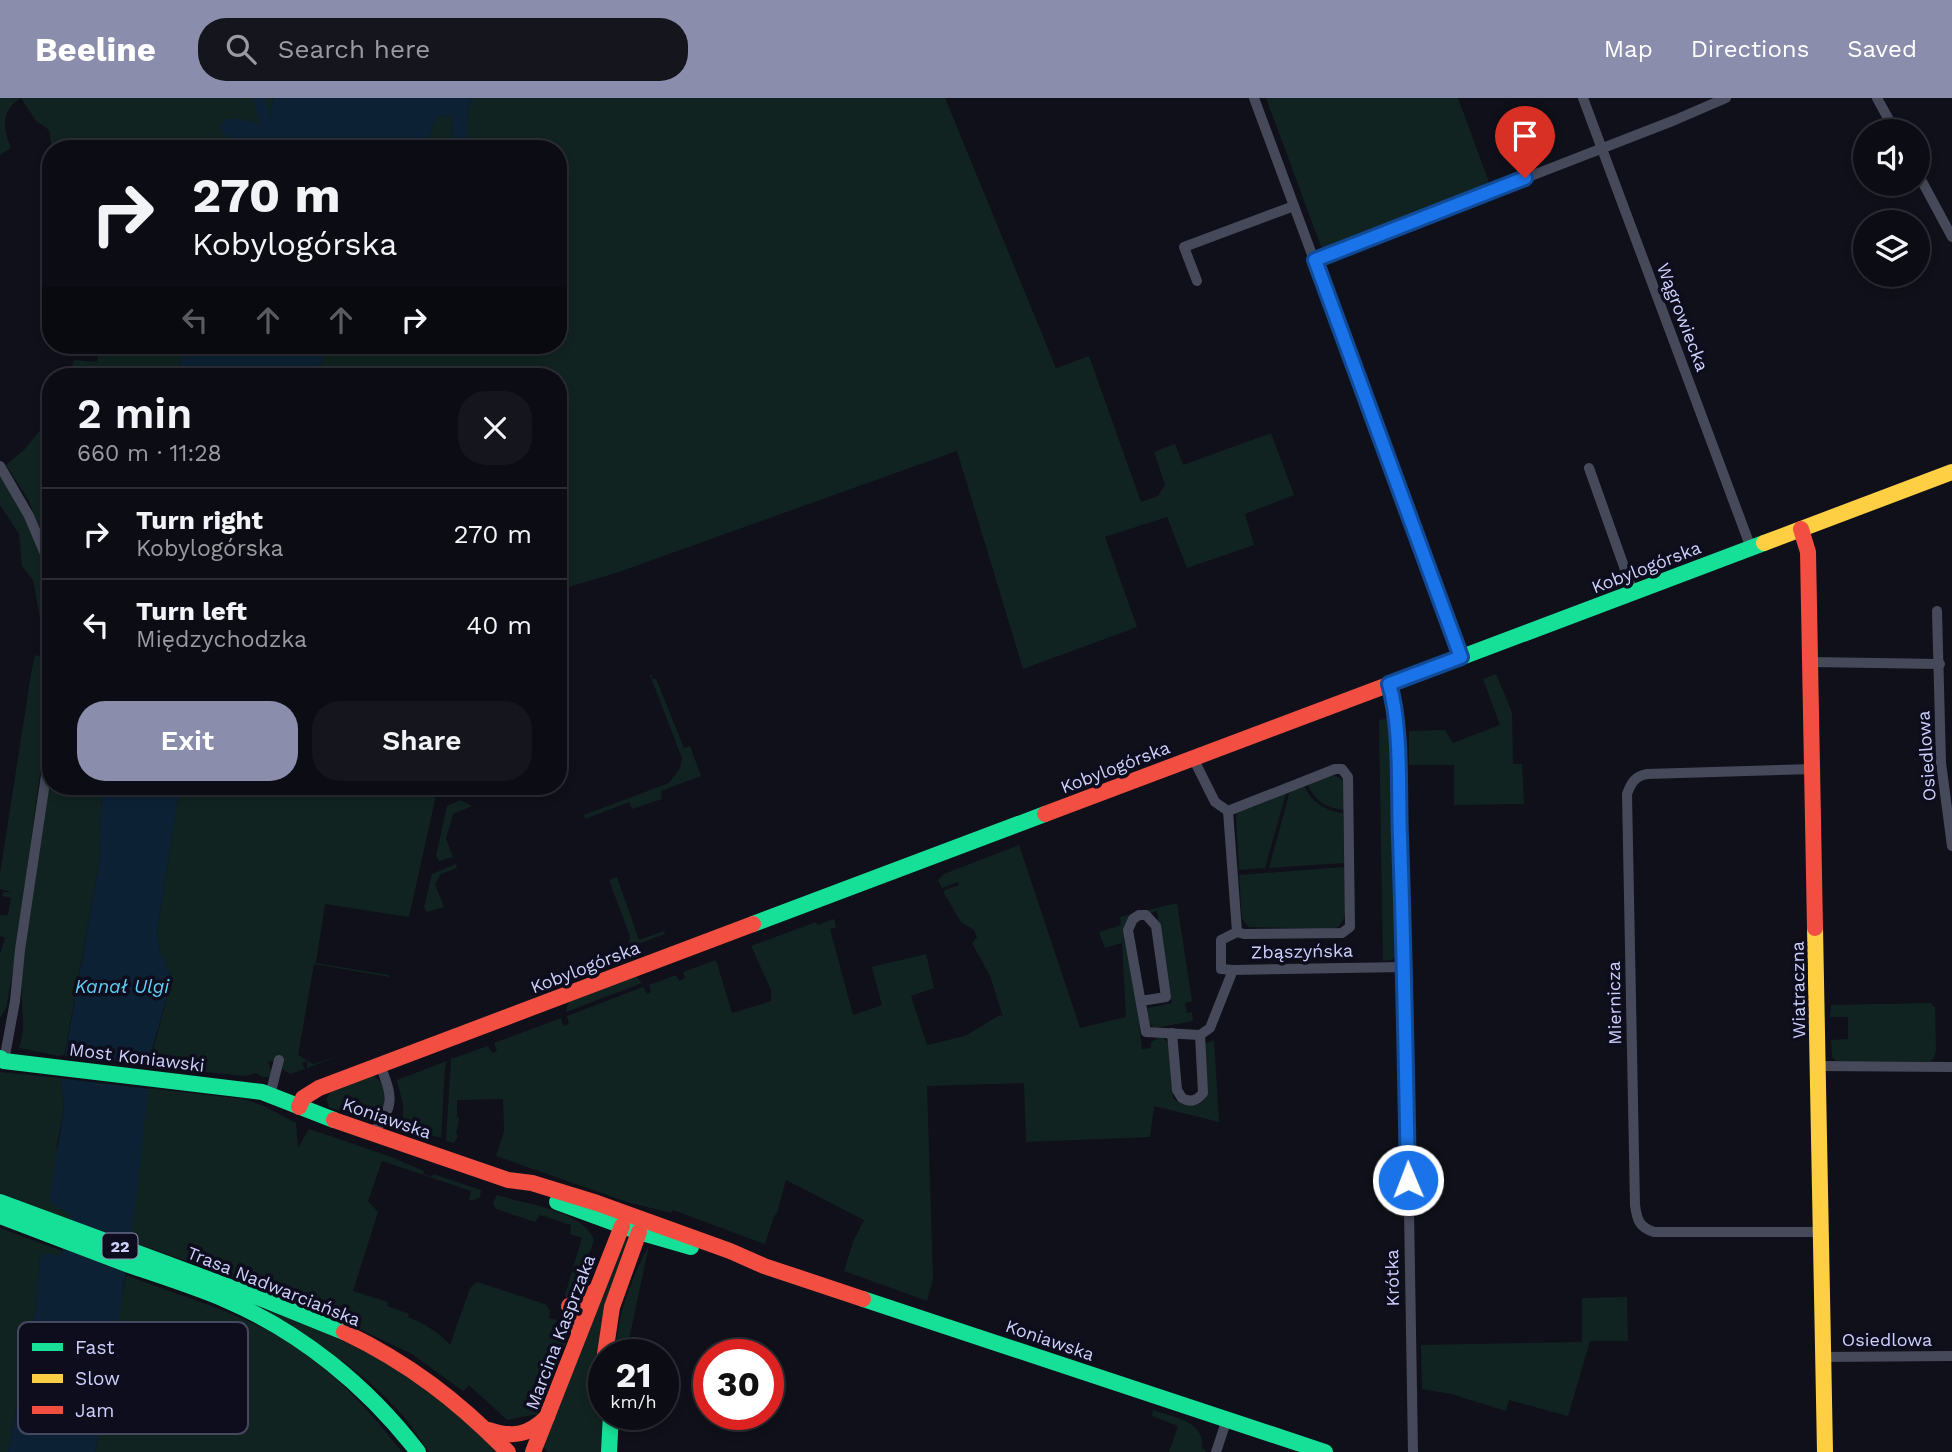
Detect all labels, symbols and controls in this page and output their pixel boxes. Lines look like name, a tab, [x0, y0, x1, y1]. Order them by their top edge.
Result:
search box	[198, 18, 688, 81]
text: Beeline	[35, 30, 156, 69]
icon: search	[222, 30, 260, 68]
text: Search here	[278, 34, 430, 64]
text: Map	[1604, 35, 1653, 63]
text: Directions	[1691, 35, 1809, 63]
text: Saved	[1847, 35, 1917, 63]
pin	[1495, 106, 1555, 178]
icon: arrive	[1506, 117, 1544, 155]
map controls	[1853, 119, 1930, 287]
button: sound	[1853, 119, 1930, 196]
text: 270 m	[192, 166, 341, 224]
icon: right	[77, 168, 168, 259]
button: layers	[1853, 210, 1930, 287]
text: Kobylogórska	[192, 225, 397, 263]
street label: Wągrowiecka	[1653, 260, 1713, 374]
icon: left	[176, 301, 214, 339]
icon: ahead	[249, 301, 287, 339]
icon: ahead	[322, 301, 360, 339]
icon: right	[395, 301, 433, 339]
text: 2 min	[77, 389, 192, 438]
button: close	[458, 391, 532, 465]
text: 660 m · 11:28	[77, 440, 222, 467]
text: Turn right	[136, 505, 263, 535]
icon: right	[77, 515, 115, 553]
text: 270 m	[453, 519, 532, 549]
text: Kobylogórska	[136, 535, 284, 562]
street label: Kobylogórska	[1588, 536, 1704, 598]
text: Turn left	[136, 596, 247, 626]
icon: left	[77, 606, 115, 644]
text: 40 m	[466, 610, 532, 640]
text: Międzychodzka	[136, 626, 307, 653]
button: Exit	[77, 701, 298, 781]
button: Share	[312, 701, 532, 781]
street label: Osiedlowa	[1912, 710, 1940, 802]
street label: Kobylogórska	[1057, 736, 1173, 798]
street label: Kobylogórska	[527, 936, 643, 998]
street label: Zbąszyńska	[1251, 940, 1353, 962]
street label: Wiatraczna	[1787, 941, 1809, 1039]
street label: Miernicza	[1603, 961, 1625, 1045]
water label: Kanał Ulgi	[75, 975, 170, 998]
street label: Most Koniawski	[68, 1038, 206, 1076]
street label: Koniawska	[340, 1093, 434, 1143]
position arrow	[1371, 1143, 1445, 1217]
road number: 22	[102, 1234, 138, 1258]
street label: Trasa Nadwarciańska	[184, 1242, 364, 1330]
street label: Krótka	[1381, 1249, 1403, 1307]
street label: Marcina Kasprzaka	[521, 1252, 599, 1412]
street label: Koniawska	[1003, 1315, 1097, 1365]
legend	[18, 1322, 248, 1434]
street label: Osiedlowa	[1842, 1329, 1932, 1350]
text: Fast	[75, 1336, 114, 1359]
speed limit sign: 30	[693, 1339, 784, 1430]
text: 21	[616, 1354, 651, 1396]
text: Slow	[75, 1367, 120, 1390]
text: km/h	[610, 1391, 657, 1412]
text: Jam	[75, 1399, 114, 1422]

